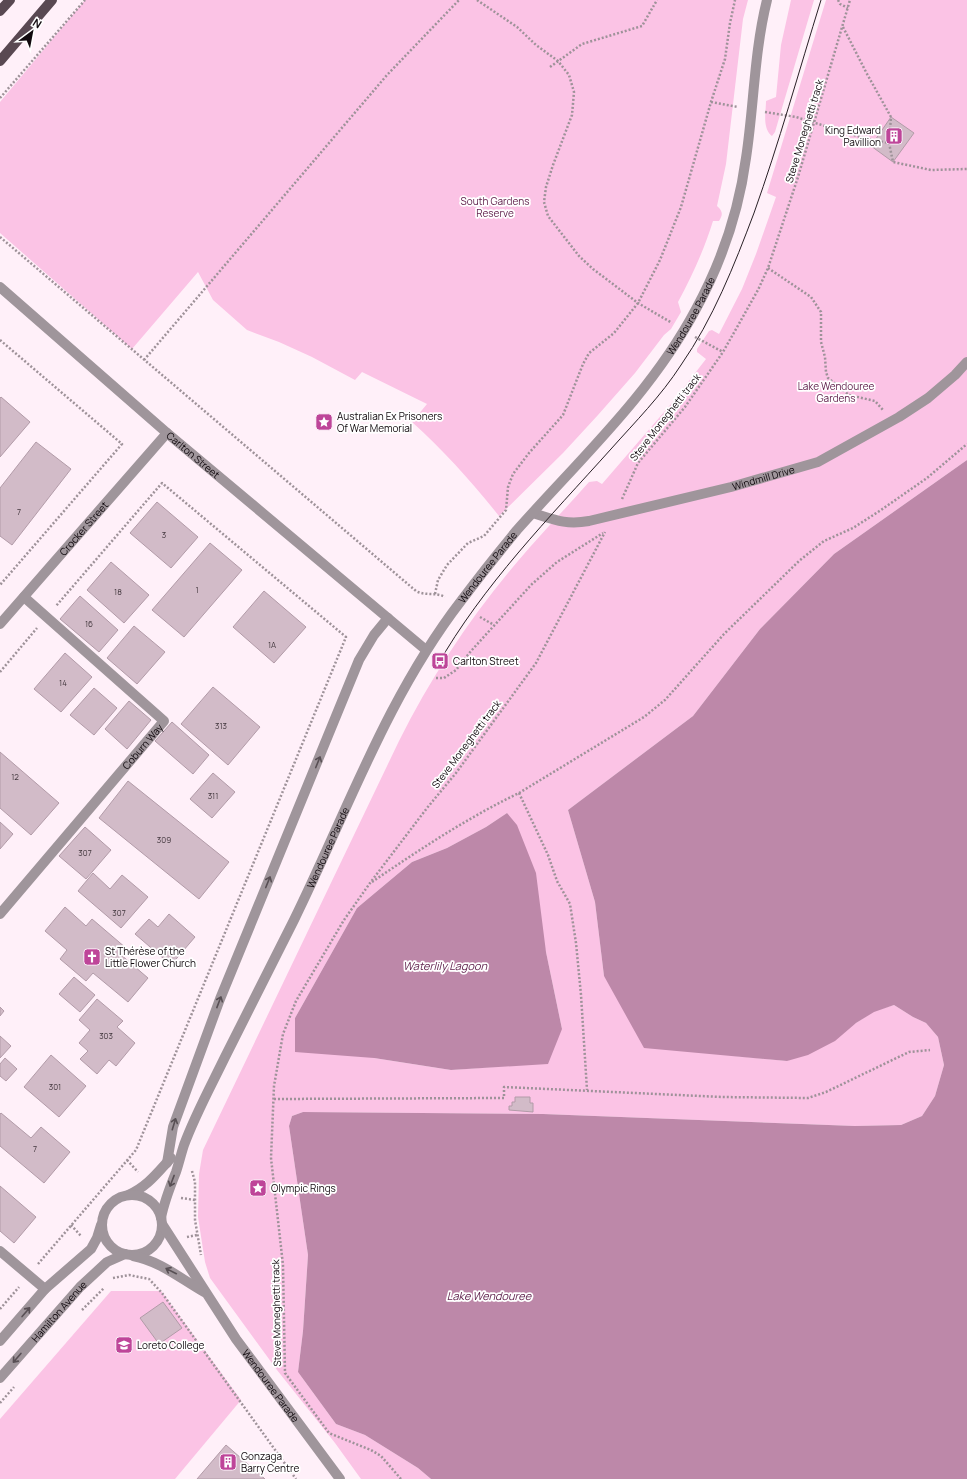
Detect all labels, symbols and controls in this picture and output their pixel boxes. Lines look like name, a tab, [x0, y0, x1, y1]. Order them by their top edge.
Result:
north arrow	[12, 12, 52, 52]
text: N	[30, 15, 45, 32]
street label: Steve Moneghetti track	[782, 77, 827, 184]
place label: King Edward Pavillion	[825, 123, 881, 149]
building icon: King Edward Pavillion	[884, 126, 904, 146]
park label: South Gardens Reserve	[461, 194, 529, 220]
street label: Wendouree Parade	[663, 275, 718, 358]
street label: Steve Moneghetti track	[626, 370, 704, 464]
park label: Lake Wendouree Gardens	[798, 379, 875, 405]
place label: Australian Ex Prisoners Of War Memorial	[337, 409, 442, 435]
place icon: Australian Ex Prisoners Of War Memorial	[314, 412, 334, 432]
street label: Carlton Street	[163, 428, 223, 481]
street label: Windmill Drive	[731, 462, 796, 493]
street label: Crocker Street	[56, 498, 111, 559]
house number: 7	[17, 506, 21, 517]
street label: Wendouree Parade	[455, 528, 520, 606]
house number: 3	[162, 529, 166, 540]
house number: 1	[195, 584, 199, 595]
house number: 18	[114, 586, 122, 597]
house number: 16	[85, 618, 93, 629]
house number: 1A	[268, 639, 276, 650]
bus stop icon: Carlton Street	[430, 651, 450, 671]
place label: Carlton Street	[453, 654, 519, 668]
house number: 14	[59, 677, 67, 688]
street label: Steve Moneghetti track	[428, 696, 505, 791]
street label: Coburn Way	[119, 720, 166, 772]
house number: 313	[215, 720, 227, 731]
one-way arrow	[314, 756, 322, 768]
house number: 12	[11, 771, 19, 782]
house number: 311	[208, 790, 218, 801]
street label: Wendouree Parade	[303, 805, 352, 890]
house number: 309	[157, 834, 171, 845]
house number: 307	[78, 847, 92, 858]
one-way arrow	[265, 876, 272, 888]
house number: 307	[112, 907, 126, 918]
place label: St Thérèse of the Little Flower Church	[105, 944, 196, 970]
church icon: St Thérèse of the Little Flower Church	[82, 947, 102, 967]
water label: Waterlily Lagoon	[403, 958, 487, 973]
one-way arrow	[216, 997, 224, 1009]
house number: 303	[99, 1030, 113, 1041]
house number: 301	[49, 1081, 61, 1092]
one-way arrow	[171, 1118, 178, 1131]
house number: 7	[33, 1143, 37, 1154]
one-way arrow	[168, 1174, 176, 1186]
place icon: Olympic Rings	[248, 1178, 268, 1198]
place label: Olympic Rings	[271, 1181, 336, 1195]
street label: Steve Moneghetti track	[268, 1258, 284, 1367]
one-way arrow	[165, 1267, 177, 1275]
street label: Hamilton Avenue	[28, 1277, 90, 1345]
water label: Lake Wendouree	[447, 1288, 532, 1303]
one-way arrow	[21, 1307, 30, 1317]
school or university icon: Loreto College	[114, 1335, 134, 1355]
place label: Loreto College	[137, 1338, 205, 1352]
street label: Wendouree Parade	[239, 1346, 303, 1425]
one-way arrow	[13, 1353, 22, 1364]
place label: Gonzaga Barry Centre	[241, 1449, 299, 1475]
building icon: Gonzaga Barry Centre	[218, 1452, 238, 1472]

